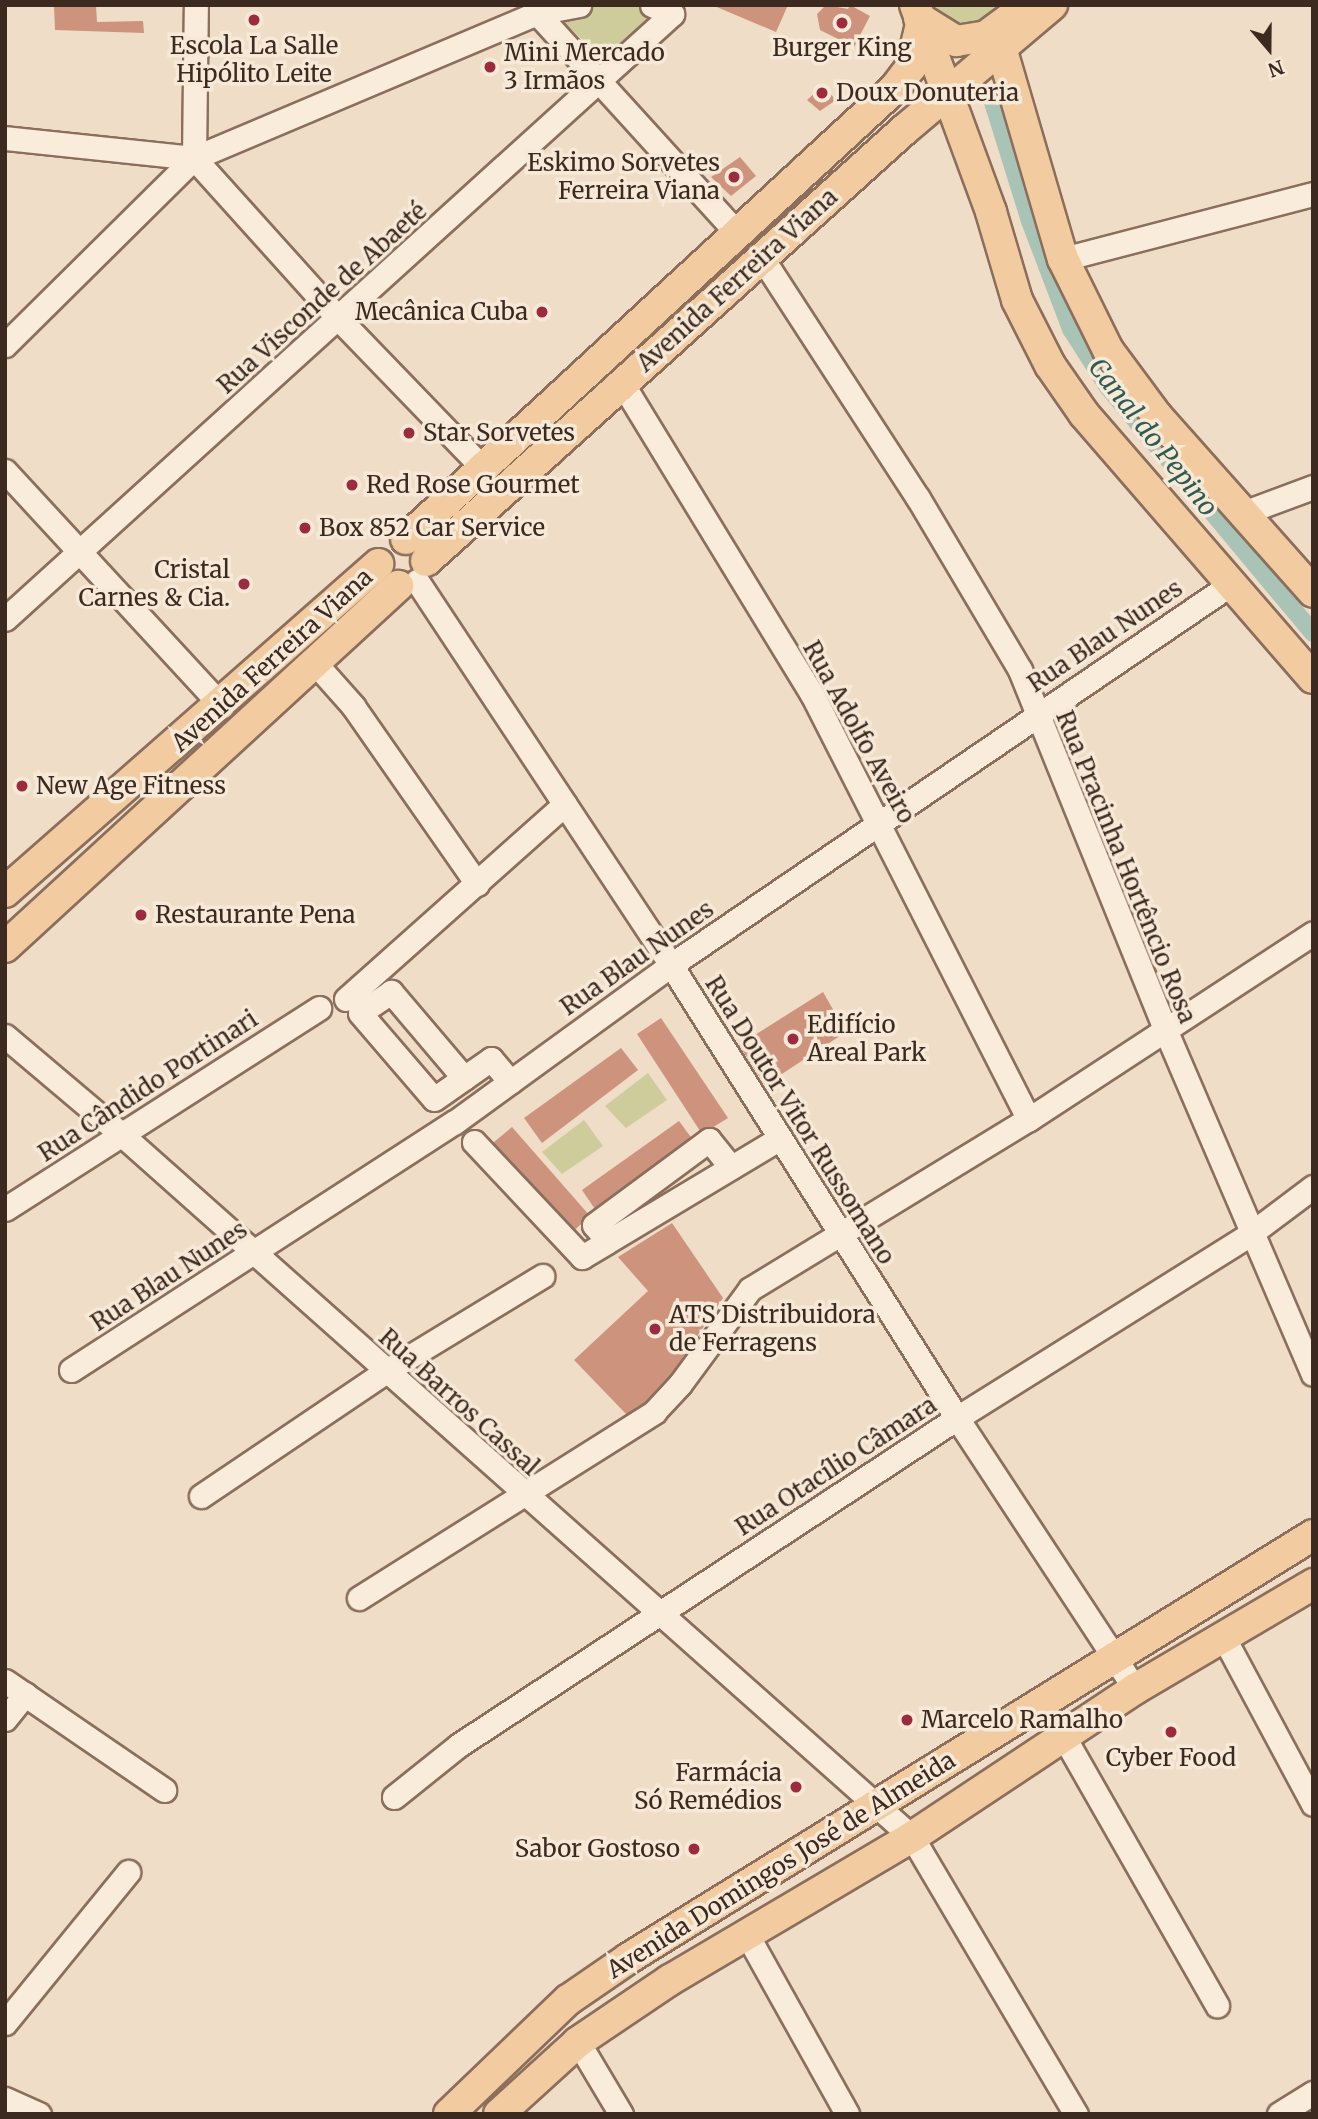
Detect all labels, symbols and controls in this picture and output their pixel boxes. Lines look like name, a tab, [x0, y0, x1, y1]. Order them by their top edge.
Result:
marker: Escola La Salle Hipólito Leite	[246, 12, 262, 28]
north arrow	[1234, 14, 1304, 84]
marker: Burger King	[834, 15, 850, 31]
place label: Escola La Salle Hipólito Leite	[170, 32, 338, 88]
place label: Burger King	[772, 34, 912, 62]
place label: Mini Mercado 3 Irmãos	[504, 39, 665, 95]
text: N	[1265, 55, 1287, 83]
marker: Mini Mercado 3 Irmãos	[482, 59, 498, 75]
place label: Doux Donuteria	[836, 79, 1019, 107]
marker: Doux Donuteria	[814, 85, 830, 101]
place label: Eskimo Sorvetes Ferreira Viana	[527, 149, 720, 205]
marker: Eskimo Sorvetes Ferreira Viana	[726, 169, 742, 185]
street label: Avenida Ferreira Viana	[631, 182, 843, 378]
street label: Rua Visconde de Abaeté	[212, 197, 432, 399]
place label: Mecânica Cuba	[355, 298, 528, 326]
marker: Mecânica Cuba	[534, 304, 550, 320]
water label: Canal do Pepino	[1082, 352, 1224, 522]
place label: Star Sorvetes	[423, 419, 575, 447]
marker: Star Sorvetes	[401, 425, 417, 441]
place label: Red Rose Gourmet	[366, 471, 580, 499]
marker: Red Rose Gourmet	[344, 477, 360, 493]
place label: Box 852 Car Service	[319, 514, 545, 542]
marker: Box 852 Car Service	[297, 520, 313, 536]
place label: Cristal Carnes & Cia.	[78, 556, 230, 612]
street label: Avenida Ferreira Viana	[166, 562, 378, 758]
street label: Rua Blau Nunes	[1022, 574, 1188, 698]
marker: Cristal Carnes & Cia.	[236, 576, 252, 592]
street label: Rua Adolfo Aveiro	[797, 636, 921, 828]
street label: Rua Pracinha Hortêncio Rosa	[1050, 706, 1202, 1028]
place label: New Age Fitness	[36, 772, 226, 800]
marker: New Age Fitness	[14, 778, 30, 794]
street label: Rua Blau Nunes	[555, 895, 719, 1021]
place label: Restaurante Pena	[155, 901, 355, 929]
marker: Restaurante Pena	[133, 907, 149, 923]
street label: Rua Doutor Vitor Russomano	[699, 971, 901, 1269]
street label: Rua Cândido Portinari	[33, 1004, 263, 1168]
place label: Edifício Areal Park	[807, 1011, 926, 1067]
marker: Edifício Areal Park	[785, 1031, 801, 1047]
street label: Rua Blau Nunes	[86, 1215, 252, 1337]
place label: ATS Distribuidora de Ferragens	[669, 1301, 876, 1357]
marker: ATS Distribuidora de Ferragens	[647, 1321, 663, 1337]
street label: Rua Barros Cassal	[373, 1323, 545, 1481]
street label: Rua Otacílio Câmara	[730, 1390, 942, 1542]
place label: Marcelo Ramalho	[921, 1706, 1123, 1734]
marker: Marcelo Ramalho	[899, 1712, 915, 1728]
marker: Cyber Food	[1163, 1724, 1179, 1740]
place label: Cyber Food	[1106, 1744, 1236, 1772]
street label: Avenida Domingos José de Almeida	[602, 1745, 960, 1985]
place label: Farmácia Só Remédios	[634, 1759, 782, 1815]
marker: Farmácia Só Remédios	[788, 1779, 804, 1795]
place label: Sabor Gostoso	[515, 1835, 680, 1863]
marker: Sabor Gostoso	[686, 1841, 702, 1857]

